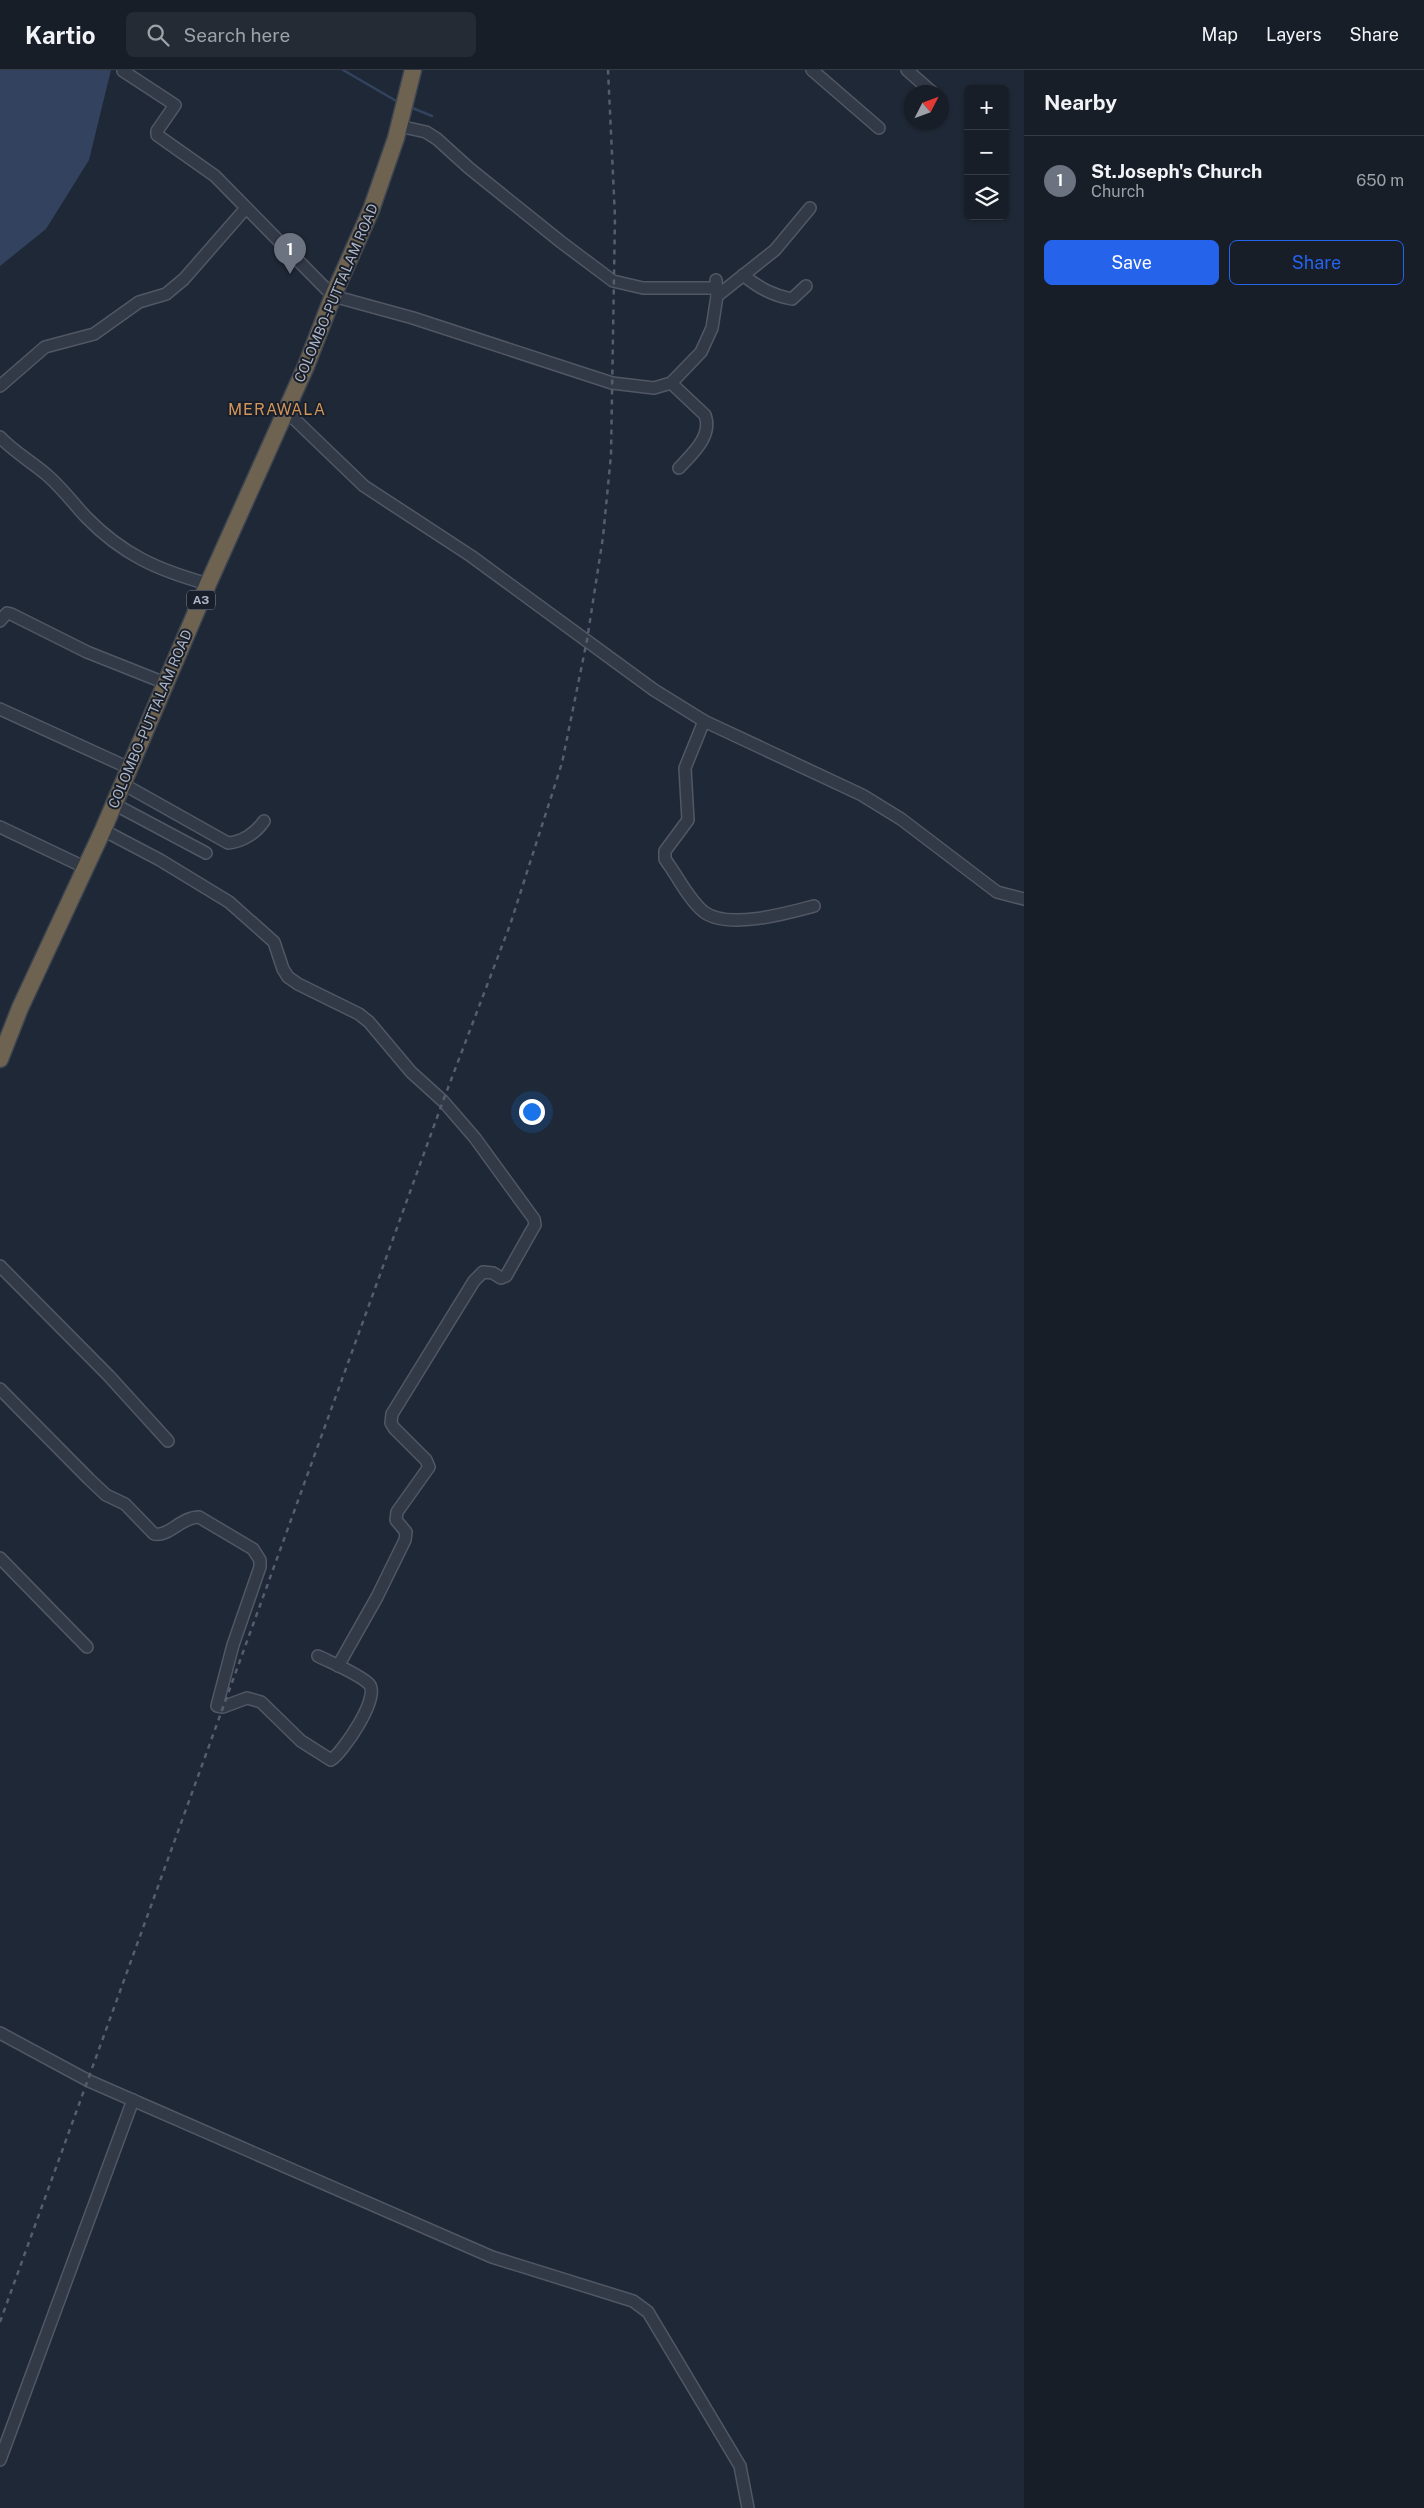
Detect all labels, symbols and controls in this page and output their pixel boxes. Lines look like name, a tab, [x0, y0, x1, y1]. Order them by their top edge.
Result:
search box	[126, 12, 476, 57]
text: Kartio	[25, 21, 96, 49]
icon: search	[144, 21, 172, 49]
text: Search here	[184, 24, 290, 46]
text: Map	[1202, 24, 1238, 45]
text: Layers	[1266, 24, 1322, 45]
text: Share	[1350, 24, 1399, 45]
north arrow	[904, 85, 949, 130]
map controls	[964, 85, 1009, 220]
button: +	[964, 85, 1009, 130]
text: Nearby	[1044, 90, 1117, 115]
button: −	[964, 130, 1009, 175]
text: St.Joseph's Church	[1091, 160, 1262, 182]
text: 1	[1057, 171, 1063, 190]
text: 650 m	[1356, 171, 1404, 190]
button: layers	[964, 175, 1009, 220]
text: Church	[1091, 182, 1145, 201]
street label: COLOMBO-PUTTALAM ROAD	[291, 201, 381, 385]
pin: 1	[274, 233, 306, 274]
button: Save	[1044, 240, 1219, 285]
button: Share	[1229, 240, 1404, 285]
district label: MERAWALA	[228, 400, 326, 419]
road number: A3	[187, 590, 215, 610]
street label: COLOMBO-PUTTALAM ROAD	[105, 627, 195, 811]
your location	[519, 1099, 545, 1125]

